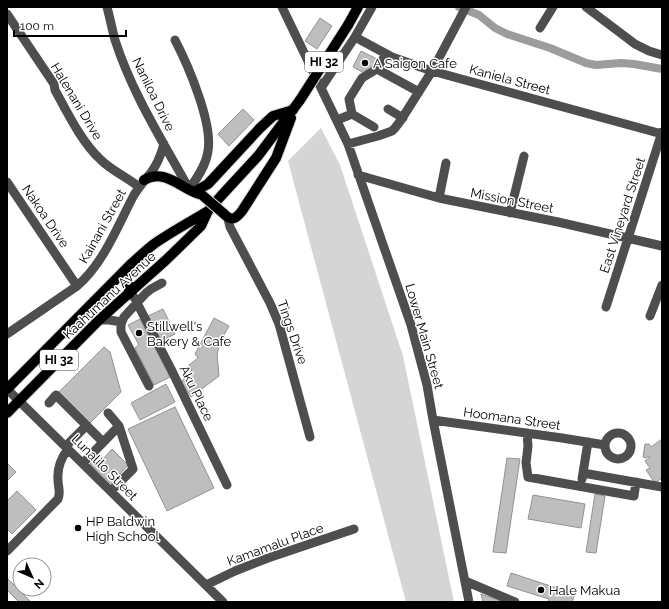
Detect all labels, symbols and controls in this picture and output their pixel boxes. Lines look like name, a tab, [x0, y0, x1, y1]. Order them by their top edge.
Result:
scale bar	[14, 12, 126, 38]
text: 100 m	[20, 19, 54, 33]
road number: HI 32	[305, 52, 343, 72]
street label: Naniloa Drive	[129, 55, 178, 134]
place label: A Saigon Cafe	[373, 56, 457, 71]
marker: A Saigon Cafe	[360, 58, 370, 68]
street label: Halenani Drive	[48, 60, 106, 143]
street label: Kaniela Street	[468, 61, 553, 98]
street label: East Vineyard Street	[597, 155, 648, 275]
street label: Nakoa Drive	[19, 182, 72, 251]
street label: Mission Street	[469, 185, 555, 216]
street label: Kainani Street	[76, 186, 129, 266]
street label: Kaahumanu Avenue	[60, 248, 159, 342]
street label: Lower Main Street	[402, 282, 447, 391]
street label: Tings Drive	[275, 298, 311, 367]
place label: Stillwell's Bakery & Cafe	[147, 319, 232, 349]
marker: Stillwell's Bakery & Cafe	[134, 328, 144, 338]
road number: HI 32	[40, 350, 78, 370]
street label: Aku Place	[177, 363, 217, 424]
street label: Hoomana Street	[462, 404, 562, 433]
street label: Lunalilo Street	[69, 431, 141, 504]
place label: HP Baldwin High School	[86, 514, 159, 544]
street label: Kamamalu Place	[225, 520, 326, 569]
marker: HP Baldwin High School	[73, 523, 83, 533]
north arrow	[12, 557, 52, 597]
text: N	[31, 576, 46, 591]
place label: Hale Makua	[549, 583, 620, 598]
marker: Hale Makua	[536, 585, 546, 595]

